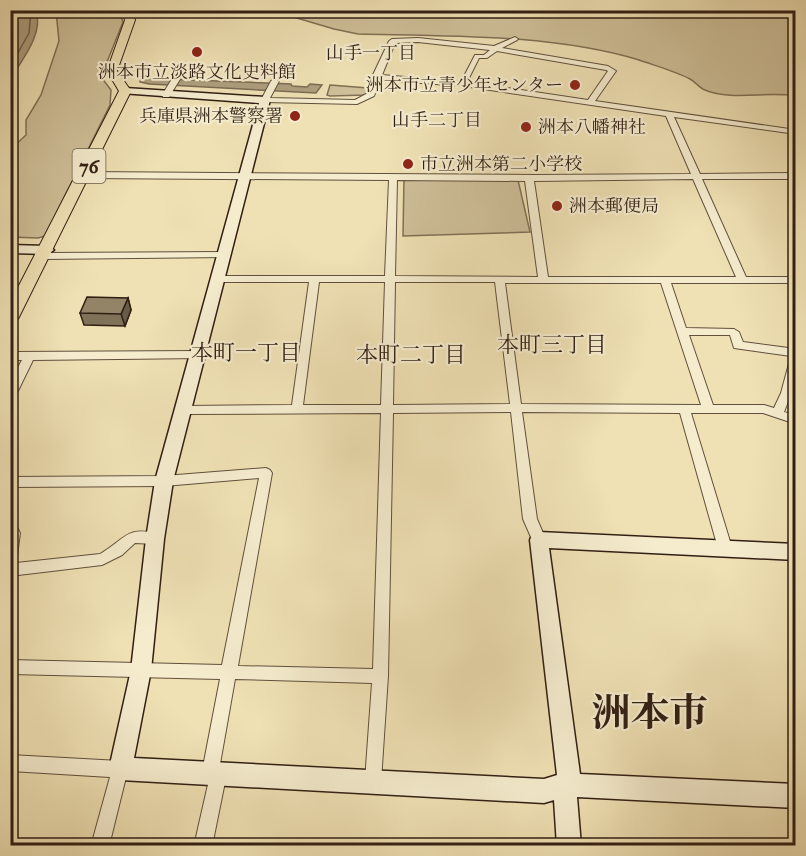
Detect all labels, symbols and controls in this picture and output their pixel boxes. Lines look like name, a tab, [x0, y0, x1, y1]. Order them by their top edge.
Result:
district label: 山手一丁目	[326, 42, 416, 65]
marker: 洲本市立淡路文化史料館	[190, 45, 204, 59]
place label: 洲本市立淡路文化史料館	[98, 61, 296, 84]
place label: 洲本市立青少年センター	[366, 74, 563, 97]
marker: 洲本市立青少年センター	[568, 78, 582, 92]
place label: 兵庫県洲本警察署	[139, 105, 283, 128]
marker: 兵庫県洲本警察署	[288, 109, 302, 123]
district label: 山手二丁目	[392, 109, 482, 132]
place label: 洲本八幡神社	[538, 116, 646, 139]
marker: 洲本八幡神社	[519, 120, 533, 134]
road number: 76	[72, 149, 106, 183]
place label: 市立洲本第二小学校	[420, 153, 582, 176]
marker: 市立洲本第二小学校	[401, 157, 415, 171]
place label: 洲本郵便局	[569, 195, 659, 218]
marker: 洲本郵便局	[550, 199, 564, 213]
district label: 本町三丁目	[497, 331, 607, 359]
district label: 本町一丁目	[191, 339, 301, 367]
district label: 本町二丁目	[356, 341, 466, 369]
district label: 洲本市	[591, 689, 709, 738]

